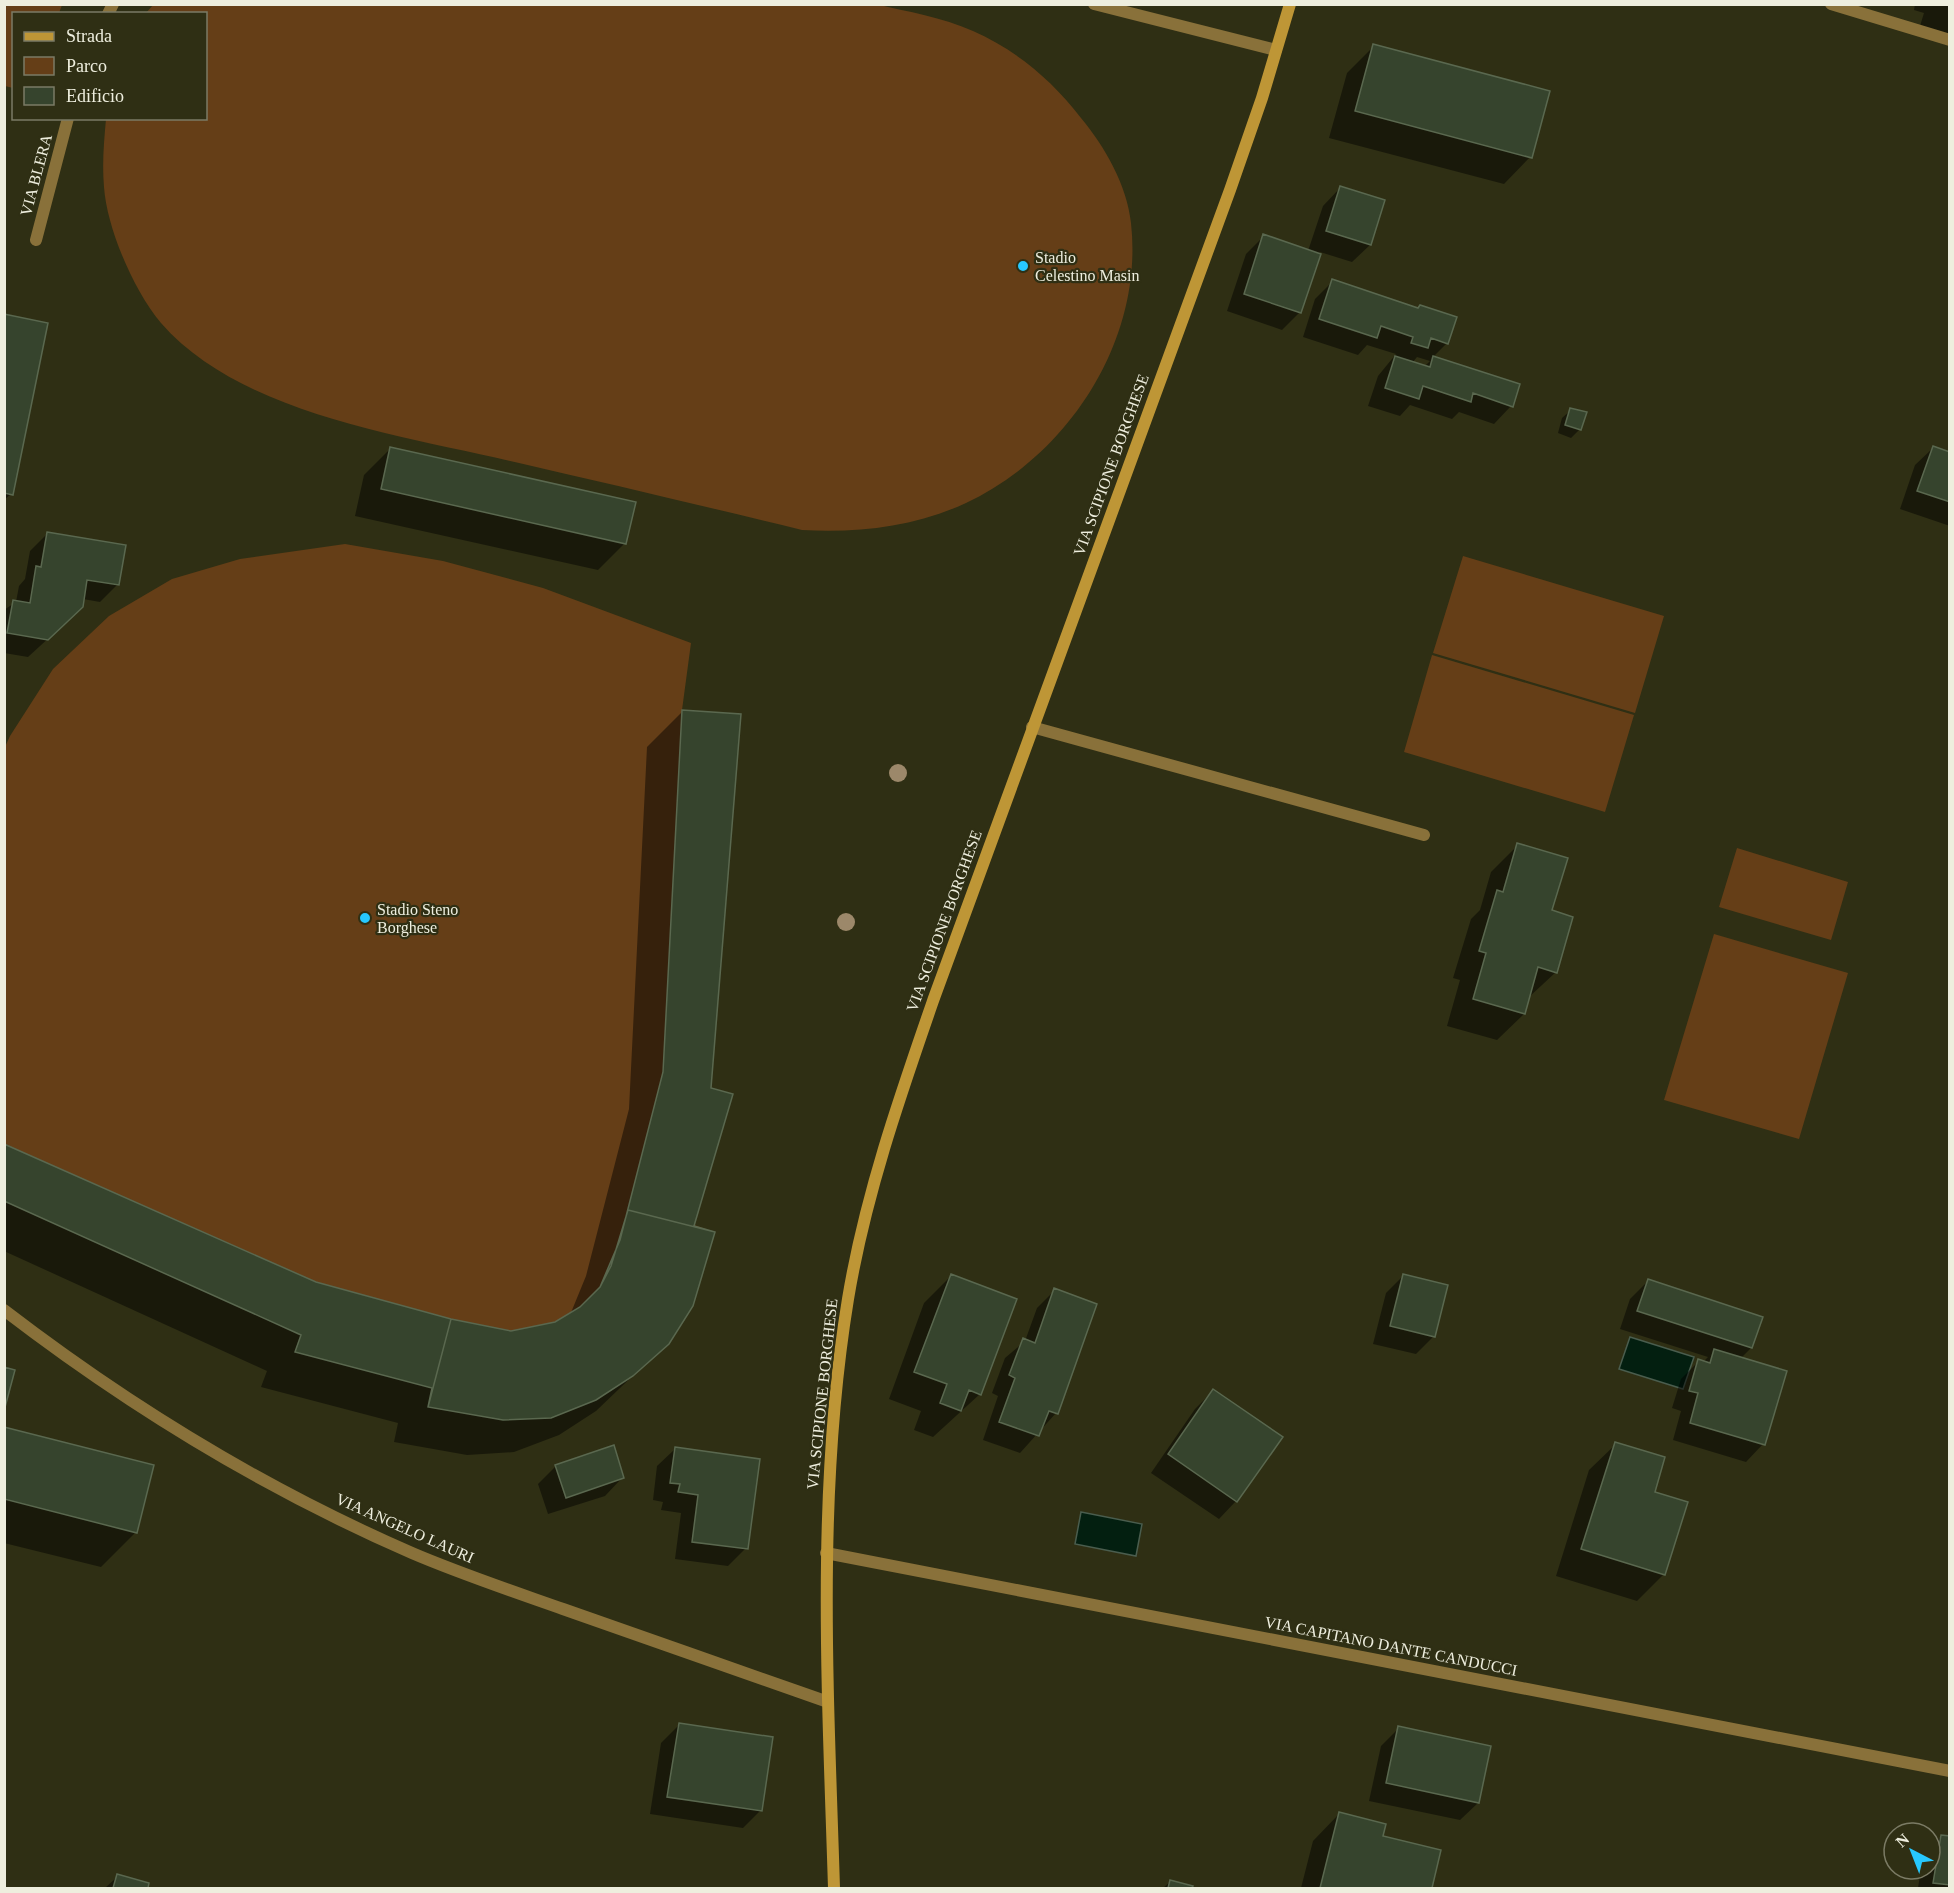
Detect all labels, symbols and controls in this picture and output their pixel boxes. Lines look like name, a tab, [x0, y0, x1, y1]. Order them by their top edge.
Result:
legend	[12, 12, 207, 120]
text: Strada	[66, 26, 112, 46]
text: Parco	[66, 56, 107, 76]
text: Edificio	[66, 86, 124, 106]
street label: VIA BLERA	[17, 132, 55, 218]
place label: Stadio Celestino Masin	[1035, 249, 1139, 284]
marker: Stadio Celestino Masin	[1016, 259, 1030, 273]
street label: VIA SCIPIONE BORGHESE	[1070, 372, 1152, 558]
street label: VIA SCIPIONE BORGHESE	[903, 828, 985, 1014]
place label: Stadio Steno Borghese	[377, 901, 458, 937]
marker: Stadio Steno Borghese	[358, 911, 372, 925]
street label: VIA SCIPIONE BORGHESE	[804, 1298, 840, 1490]
street label: VIA ANGELO LAURI	[333, 1490, 477, 1566]
street label: VIA CAPITANO DANTE CANDUCCI	[1263, 1613, 1519, 1679]
north arrow	[1882, 1821, 1942, 1881]
text: N	[1892, 1830, 1913, 1850]

